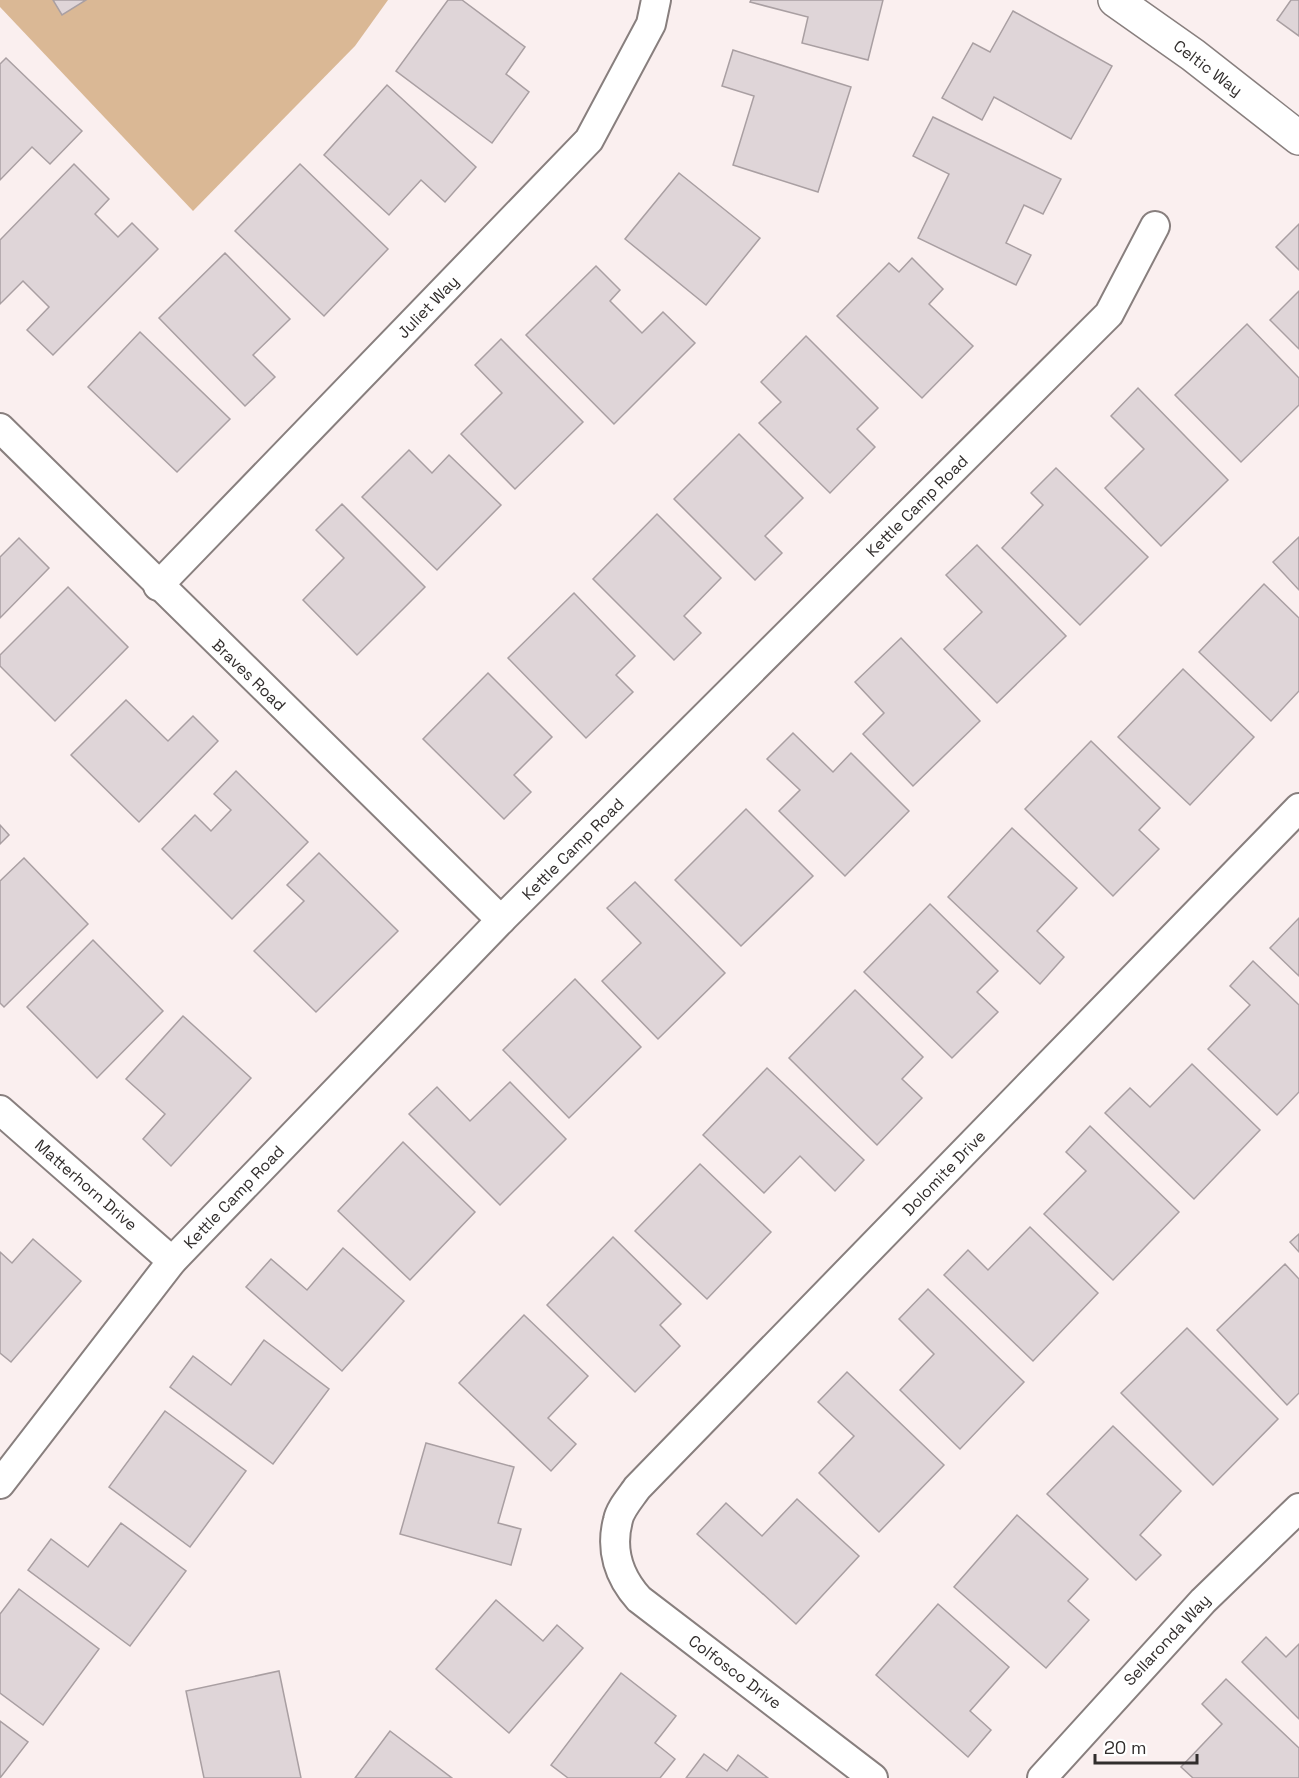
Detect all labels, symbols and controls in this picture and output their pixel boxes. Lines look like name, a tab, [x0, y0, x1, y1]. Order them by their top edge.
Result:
street label: Celtic Way	[1169, 35, 1247, 101]
street label: Juliet Way	[393, 271, 463, 343]
street label: Kettle Camp Road	[862, 451, 972, 561]
street label: Braves Road	[208, 635, 290, 715]
street label: Kettle Camp Road	[518, 794, 628, 904]
street label: Dolomite Drive	[898, 1126, 990, 1220]
street label: Matterhorn Drive	[30, 1135, 142, 1235]
street label: Kettle Camp Road	[179, 1141, 289, 1253]
street label: Sellaronda Way	[1119, 1590, 1215, 1690]
street label: Colfosco Drive	[684, 1630, 786, 1714]
scale bar	[1095, 1727, 1197, 1765]
text: 20 m	[1104, 1736, 1147, 1759]

